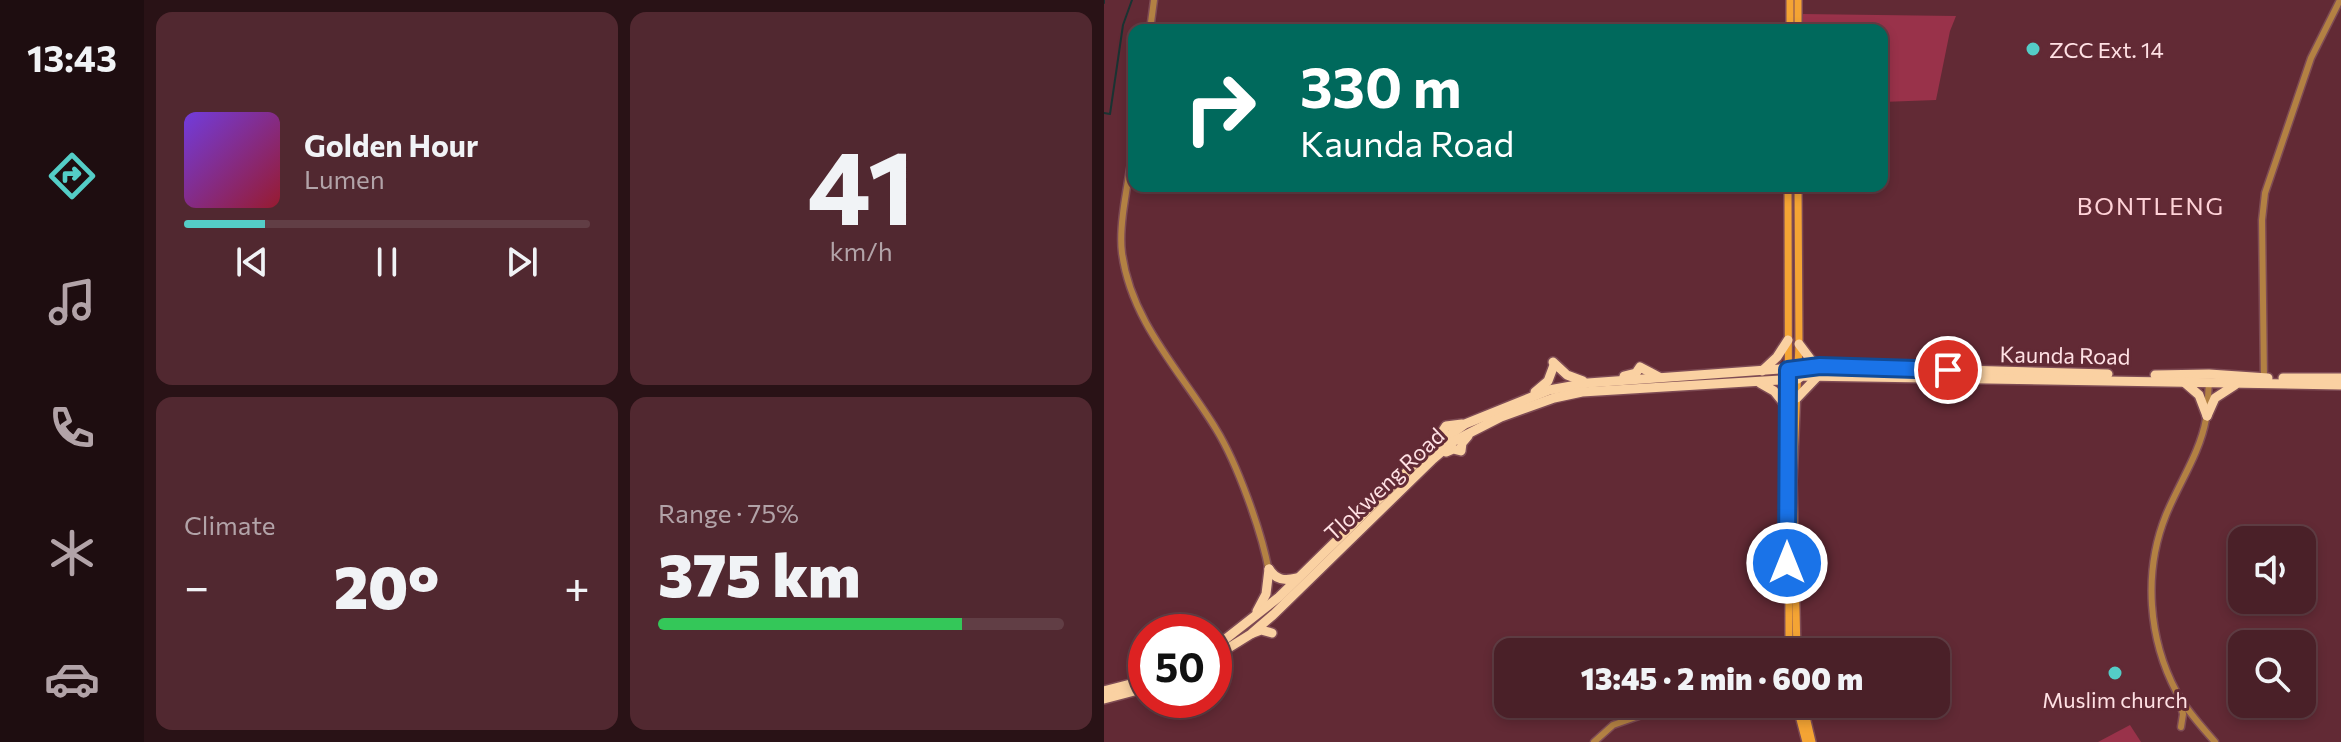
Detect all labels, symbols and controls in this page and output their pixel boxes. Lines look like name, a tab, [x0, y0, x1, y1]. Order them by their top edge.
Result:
text: 13:43	[27, 35, 117, 79]
place label: ZCC Ext. 14	[2049, 36, 2164, 63]
marker: ZCC Ext. 14	[2024, 40, 2042, 58]
text: 330 m	[1300, 51, 1462, 120]
icon: right	[1168, 56, 1272, 160]
text: 41	[807, 119, 915, 246]
text: Kaunda Road	[1300, 120, 1514, 164]
text: Golden Hour	[304, 126, 478, 163]
icon: directions	[44, 148, 100, 204]
text: Lumen	[304, 163, 385, 194]
district label: BONTLENG	[2077, 191, 2225, 220]
text: km/h	[829, 235, 893, 266]
icon: previous	[230, 240, 274, 284]
icon: pause	[365, 240, 409, 284]
icon: next	[500, 240, 544, 284]
icon: music	[44, 274, 100, 330]
pin	[1914, 336, 1982, 404]
street label: Kaunda Road	[1999, 340, 2131, 370]
icon: arrive	[1926, 348, 1970, 392]
icon: phone	[44, 400, 100, 456]
street label: Tlokweng Road	[1319, 422, 1449, 546]
text: Range · 75%	[658, 497, 799, 528]
text: Climate	[184, 509, 276, 540]
position arrow	[1745, 521, 1829, 605]
icon: climate	[44, 525, 100, 581]
map controls	[2228, 526, 2316, 718]
button: sound	[2228, 526, 2316, 614]
text: 375 km	[658, 536, 860, 609]
text: 20°	[334, 548, 439, 621]
text: −	[184, 558, 209, 612]
text: +	[564, 558, 590, 612]
speed limit sign: 50	[1128, 614, 1232, 718]
button: search	[2228, 630, 2316, 718]
icon: car	[44, 651, 100, 707]
text: 13:45 · 2 min · 600 m	[1581, 659, 1863, 696]
marker: Muslim church	[2106, 664, 2124, 682]
place label: Muslim church	[2042, 686, 2188, 713]

